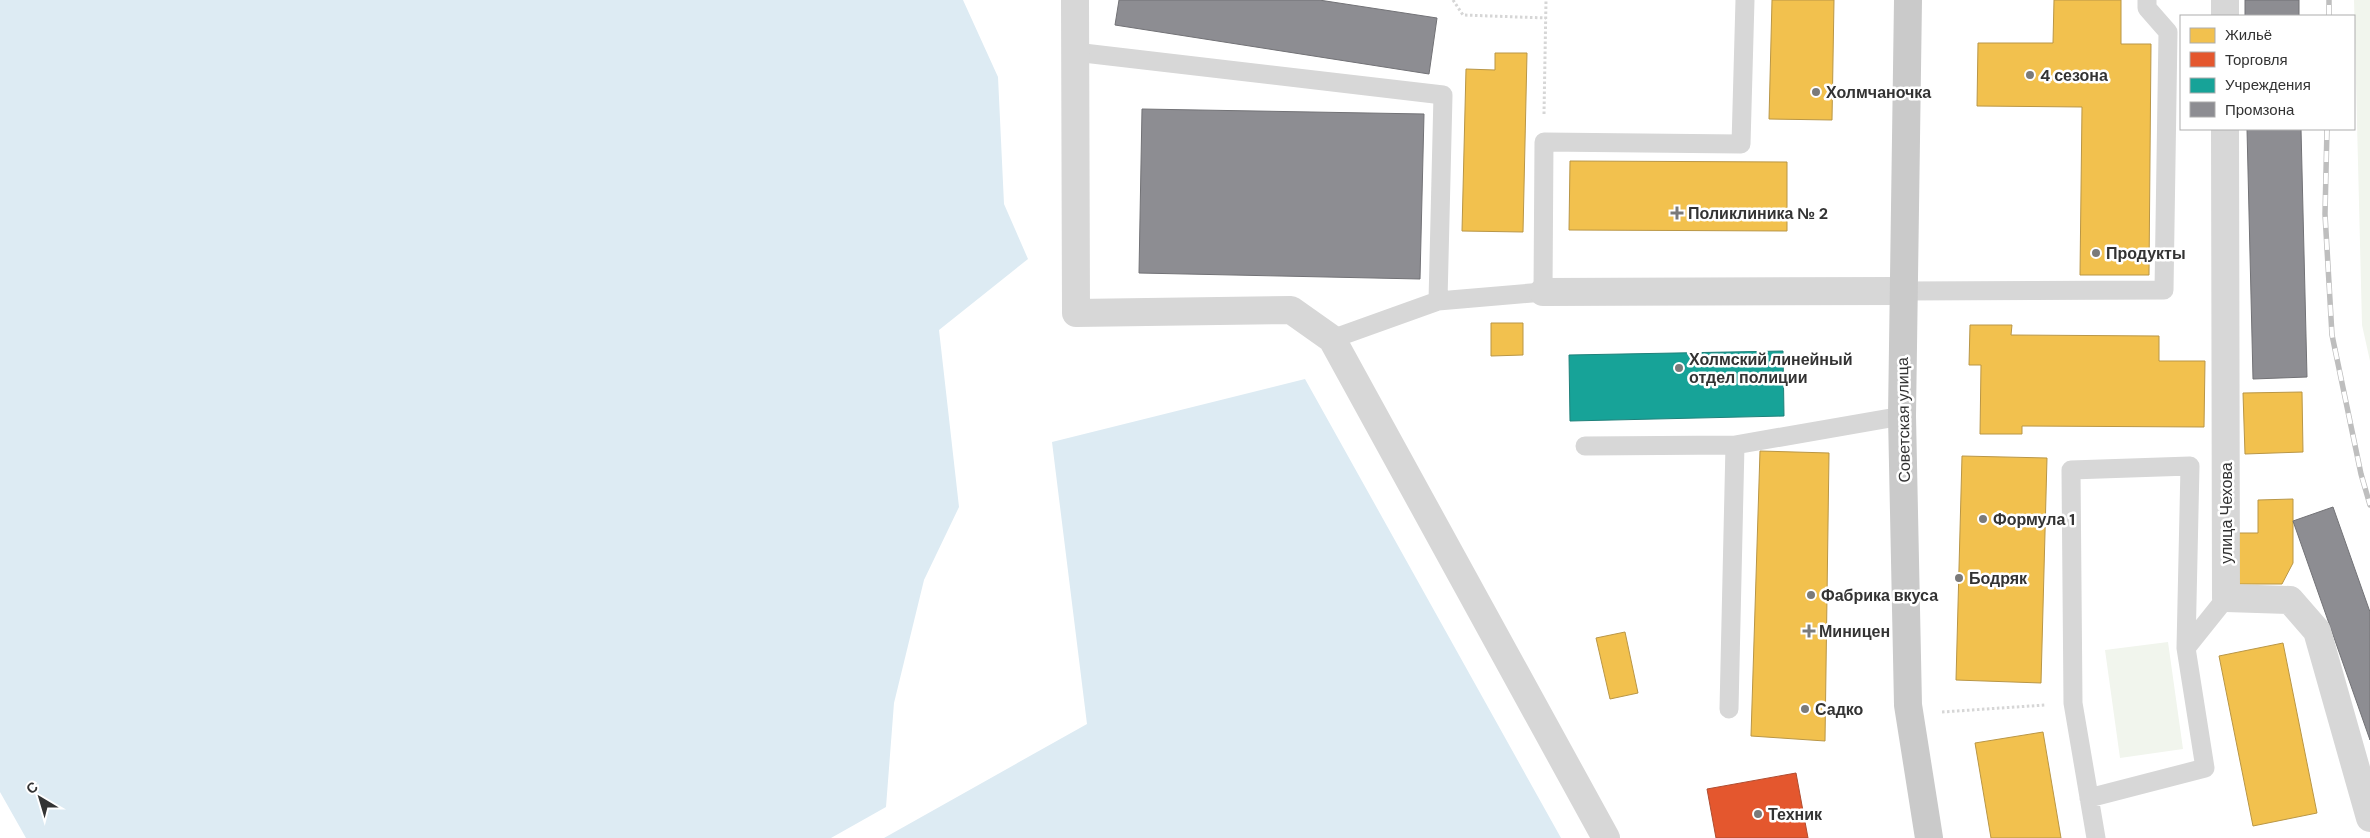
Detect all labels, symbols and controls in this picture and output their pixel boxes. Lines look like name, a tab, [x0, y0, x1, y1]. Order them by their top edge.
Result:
legend	[2180, 15, 2355, 130]
text: Жильё	[2225, 25, 2272, 45]
text: Торговля	[2225, 50, 2288, 70]
place label: 4 сезона	[2040, 65, 2108, 86]
marker: 4 сезона	[2024, 69, 2036, 81]
text: Учреждения	[2225, 75, 2311, 95]
place label: Холмчаночка	[1826, 82, 1931, 103]
marker: Холмчаночка	[1810, 86, 1822, 98]
text: Промзона	[2225, 100, 2295, 120]
place label: Поликлиника № 2	[1688, 203, 1828, 224]
marker: Поликлиника № 2	[1670, 206, 1684, 220]
place label: Продукты	[2106, 243, 2186, 264]
marker: Продукты	[2090, 247, 2102, 259]
place label: Холмский линейный отдел полиции	[1689, 349, 1853, 388]
street label: Советская улица	[1892, 357, 1915, 483]
marker: Холмский линейный отдел полиции	[1673, 362, 1685, 374]
street label: улица Чехова	[2216, 462, 2237, 564]
place label: Формула 1	[1993, 509, 2075, 530]
marker: Формула 1	[1977, 513, 1989, 525]
place label: Бодряк	[1969, 568, 2028, 589]
marker: Бодряк	[1953, 572, 1965, 584]
place label: Фабрика вкуса	[1821, 585, 1938, 606]
marker: Фабрика вкуса	[1805, 589, 1817, 601]
place label: Миницен	[1819, 621, 1890, 642]
marker: Миницен	[1803, 625, 1815, 637]
place label: Садко	[1815, 699, 1864, 720]
marker: Садко	[1799, 703, 1811, 715]
north arrow	[15, 773, 65, 823]
text: С	[22, 778, 42, 798]
place label: Техник	[1768, 804, 1823, 825]
marker: Техник	[1752, 808, 1764, 820]

